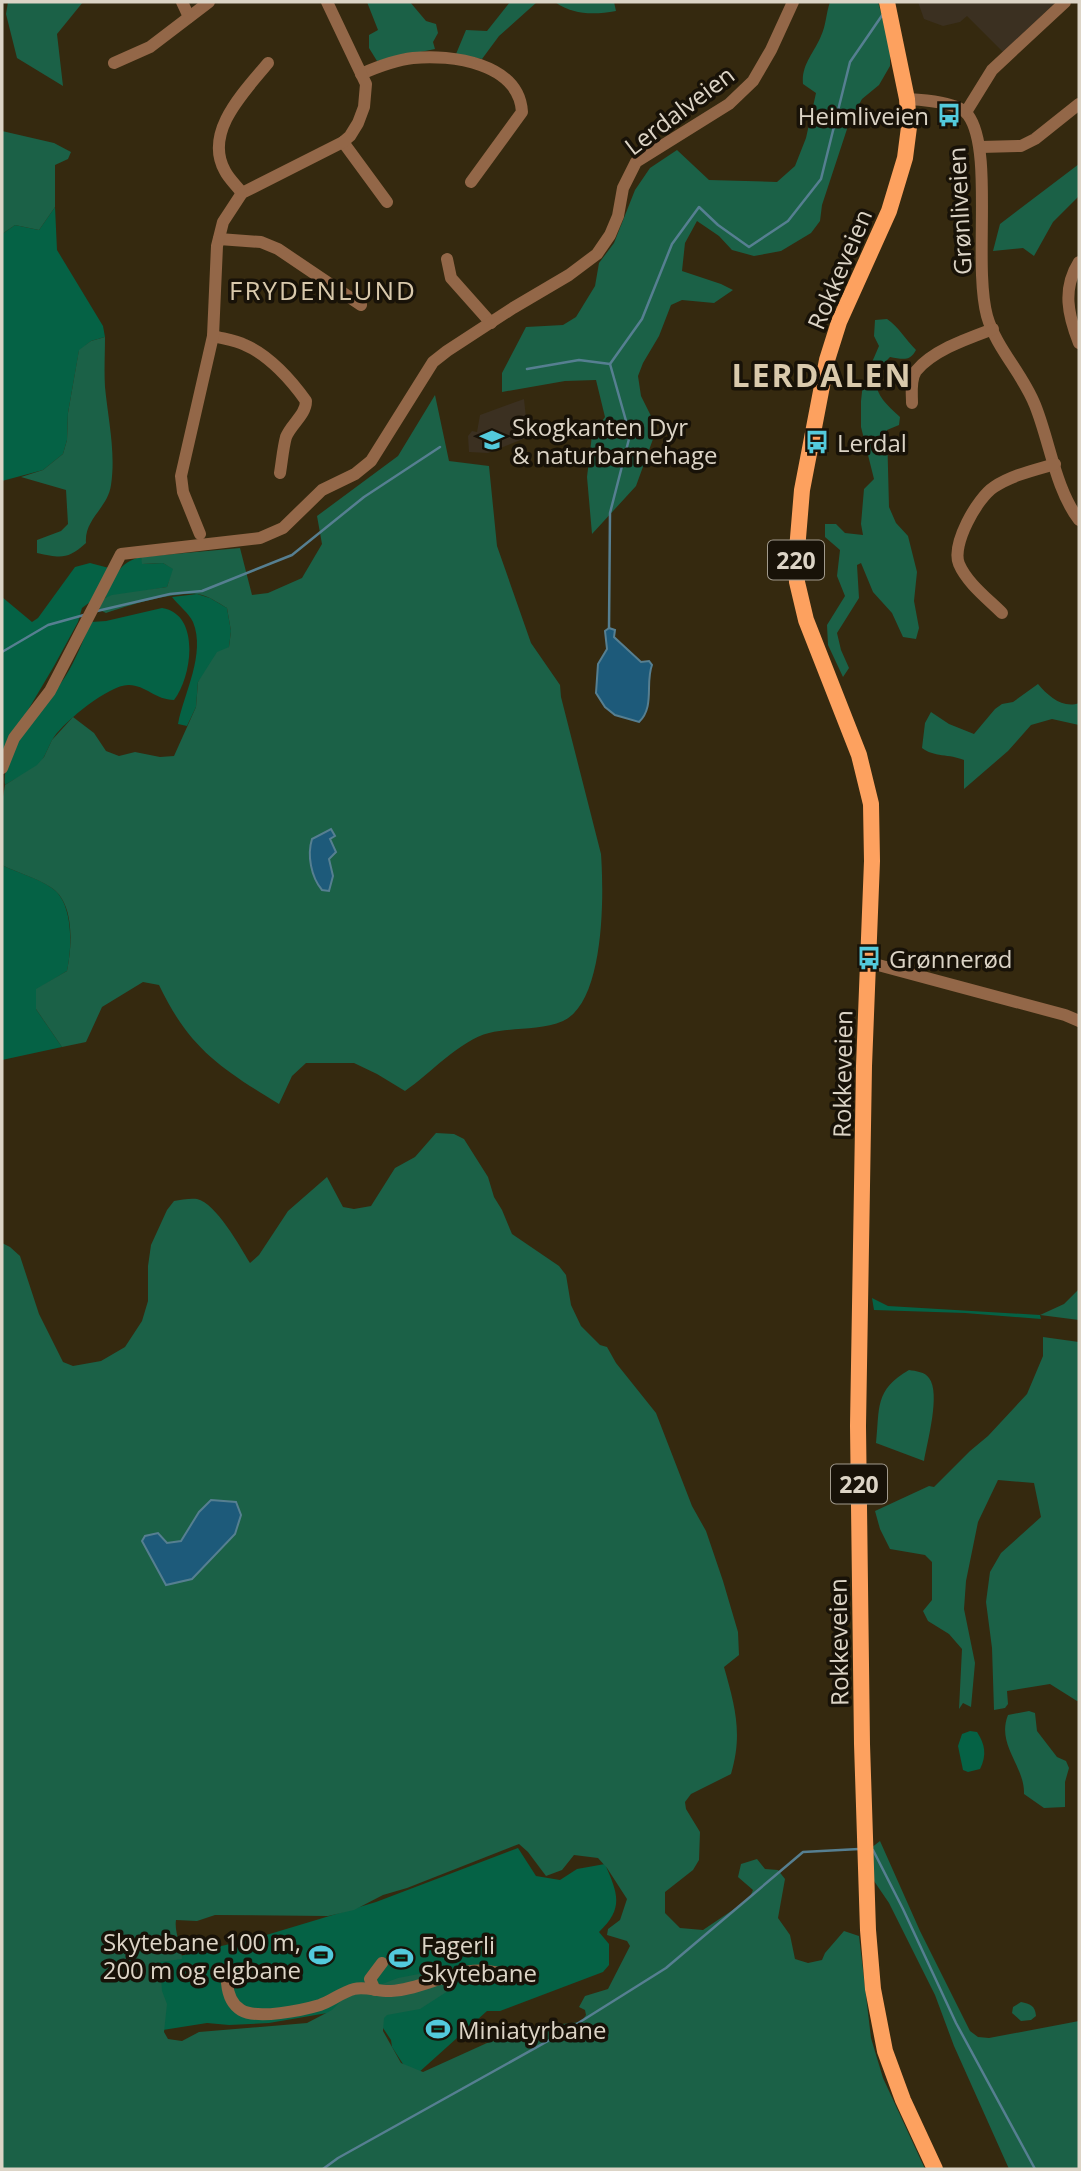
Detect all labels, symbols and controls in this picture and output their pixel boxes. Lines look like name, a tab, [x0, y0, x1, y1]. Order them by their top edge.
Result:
street label: Lerdalveien	[617, 58, 741, 162]
place label: Heimliveien	[798, 99, 929, 132]
bus stop icon: Heimliveien	[935, 101, 963, 129]
street label: Grønliveien	[939, 146, 979, 276]
street label: Rokkeveien	[799, 204, 879, 334]
district label: FRYDENLUND	[229, 272, 417, 308]
district label: LERDALEN	[732, 353, 912, 396]
place label: Skogkanten Dyr & naturbarnehage	[512, 410, 717, 471]
school or university icon: Skogkanten Dyr & naturbarnehage	[478, 426, 506, 454]
place label: Lerdal	[837, 426, 907, 459]
bus stop icon: Lerdal	[803, 428, 831, 456]
road number: 220	[768, 540, 824, 580]
place label: Grønnerød	[889, 942, 1013, 975]
bus stop icon: Grønnerød	[855, 944, 883, 972]
street label: Rokkeveien	[824, 1010, 860, 1138]
road number: 220	[831, 1464, 887, 1504]
street label: Rokkeveien	[820, 1578, 856, 1706]
place label: Skytebane 100 m, 200 m og elgbane	[103, 1925, 301, 1986]
place label: Fagerli Skytebane	[421, 1928, 537, 1989]
sports icon: Skytebane 100 m, 200 m og elgbane	[307, 1941, 335, 1969]
sports icon: Fagerli Skytebane	[387, 1944, 415, 1972]
place label: Miniatyrbane	[458, 2013, 606, 2046]
sports icon: Miniatyrbane	[424, 2015, 452, 2043]

